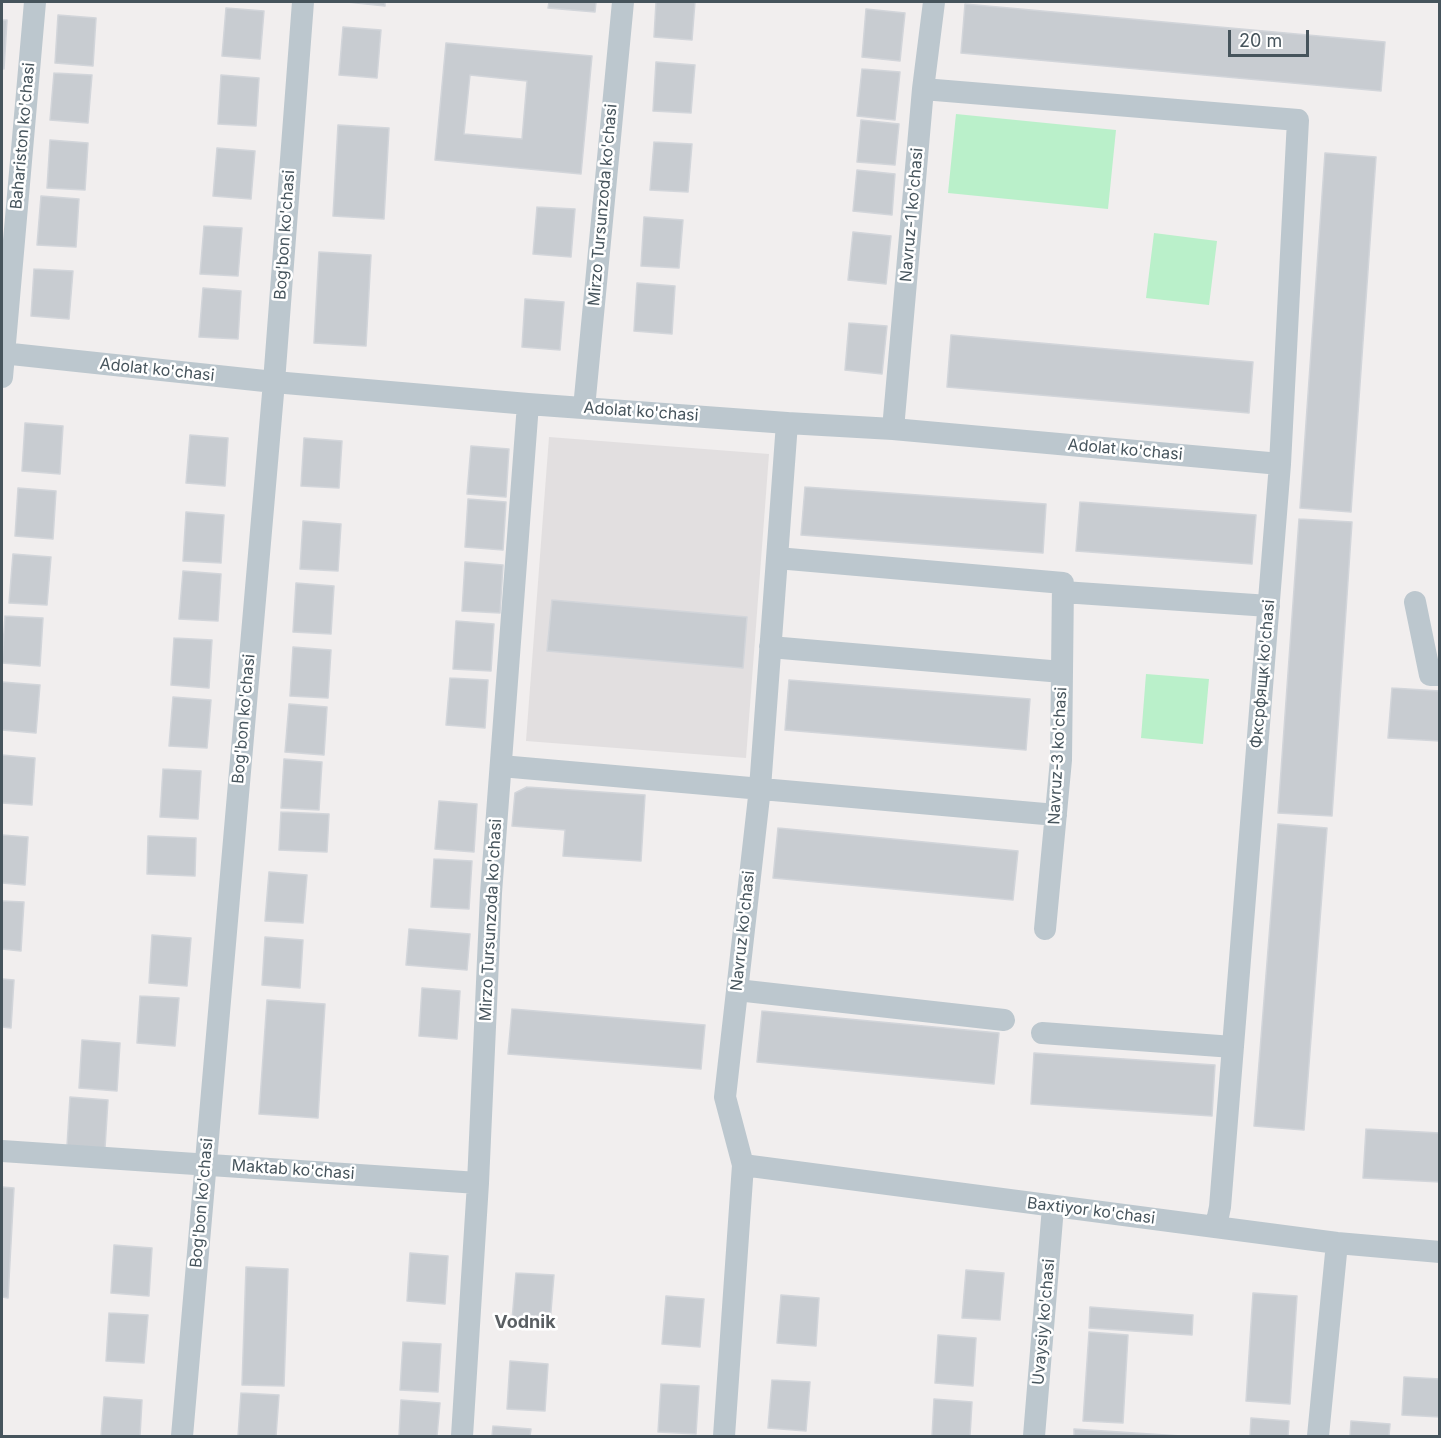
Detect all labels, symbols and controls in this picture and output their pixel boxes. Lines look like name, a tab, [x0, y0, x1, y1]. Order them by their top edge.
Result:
scale bar	[1231, 18, 1312, 56]
text: 20 m	[1239, 30, 1282, 51]
street label: Bahariston ko'chasi	[7, 62, 39, 210]
street label: Mirzo Tursunzoda ko'chasi	[585, 103, 621, 307]
street label: Navruz-1 ko'chasi	[897, 147, 927, 283]
street label: Bog'bon ko'chasi	[271, 169, 299, 301]
street label: Adolat ko'chasi	[99, 354, 215, 386]
street label: Adolat ko'chasi	[583, 398, 699, 426]
street label: Adolat ko'chasi	[1067, 435, 1183, 465]
street label: Фксрфящк ko'chasi	[1247, 599, 1279, 749]
street label: Bog'bon ko'chasi	[229, 653, 259, 785]
street label: Navruz-3 ko'chasi	[1045, 687, 1071, 825]
street label: Mirzo Tursunzoda ko'chasi	[476, 818, 506, 1022]
street label: Navruz ko'chasi	[727, 870, 759, 992]
street label: Bog'bon ko'chasi	[187, 1137, 217, 1269]
street label: Maktab ko'chasi	[231, 1156, 355, 1184]
street label: Baxtiyor ko'chasi	[1026, 1194, 1156, 1228]
street label: Uvaysiy ko'chasi	[1029, 1258, 1059, 1386]
district label: Vodnik	[494, 1312, 556, 1334]

